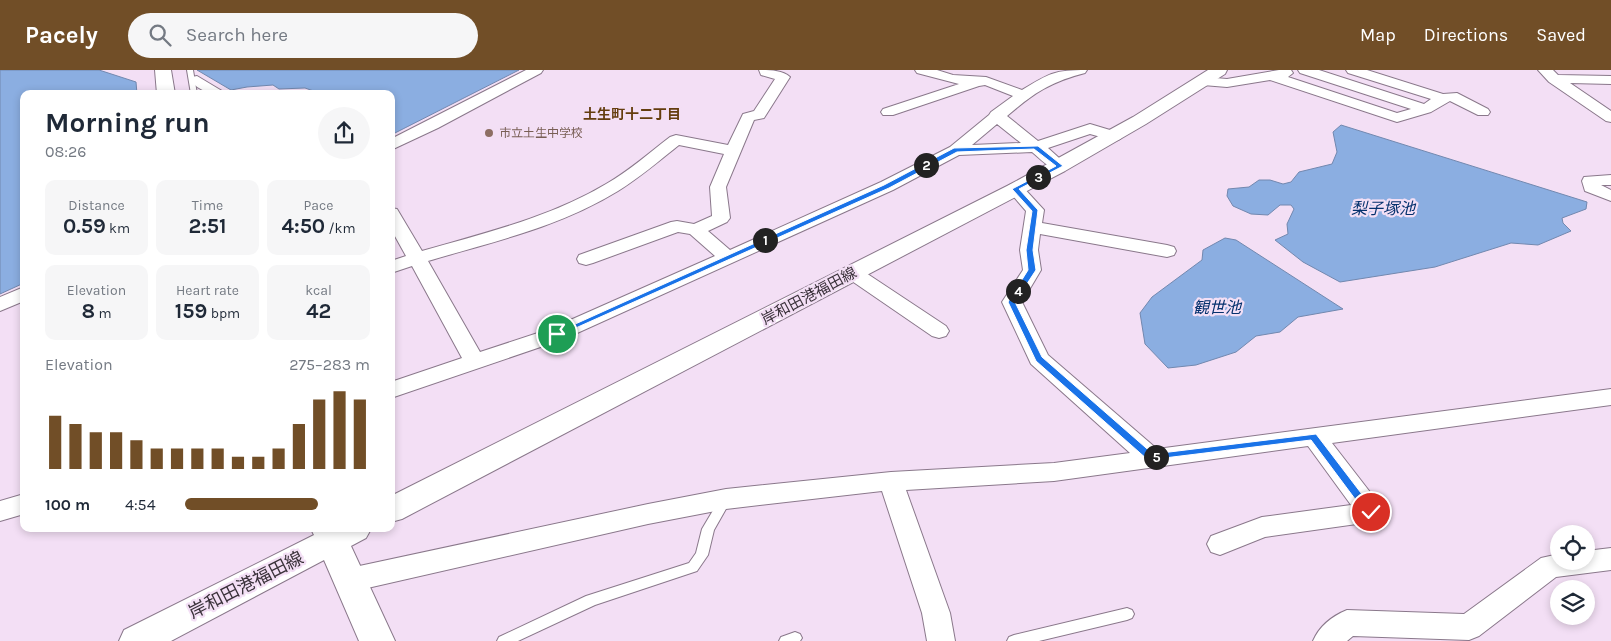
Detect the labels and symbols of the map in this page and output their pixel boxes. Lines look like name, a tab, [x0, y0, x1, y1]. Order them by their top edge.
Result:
district label: 土生町十二丁目	[583, 106, 681, 123]
place label: 市立土生中学校	[499, 126, 583, 140]
marker: 市立土生中学校	[483, 127, 495, 139]
pin: 2	[914, 152, 938, 178]
pin: 3	[1026, 164, 1050, 190]
water label: 梨子塚池	[1351, 199, 1417, 218]
pin: 1	[752, 228, 778, 252]
street label: 岸和田港福田線	[758, 263, 860, 329]
pin: 4	[1006, 278, 1030, 304]
water label: 観世池	[1193, 298, 1243, 317]
pin	[536, 313, 578, 355]
pin: 5	[1144, 444, 1168, 470]
pin	[1350, 491, 1392, 533]
street label: 岸和田港福田線	[185, 547, 307, 623]

